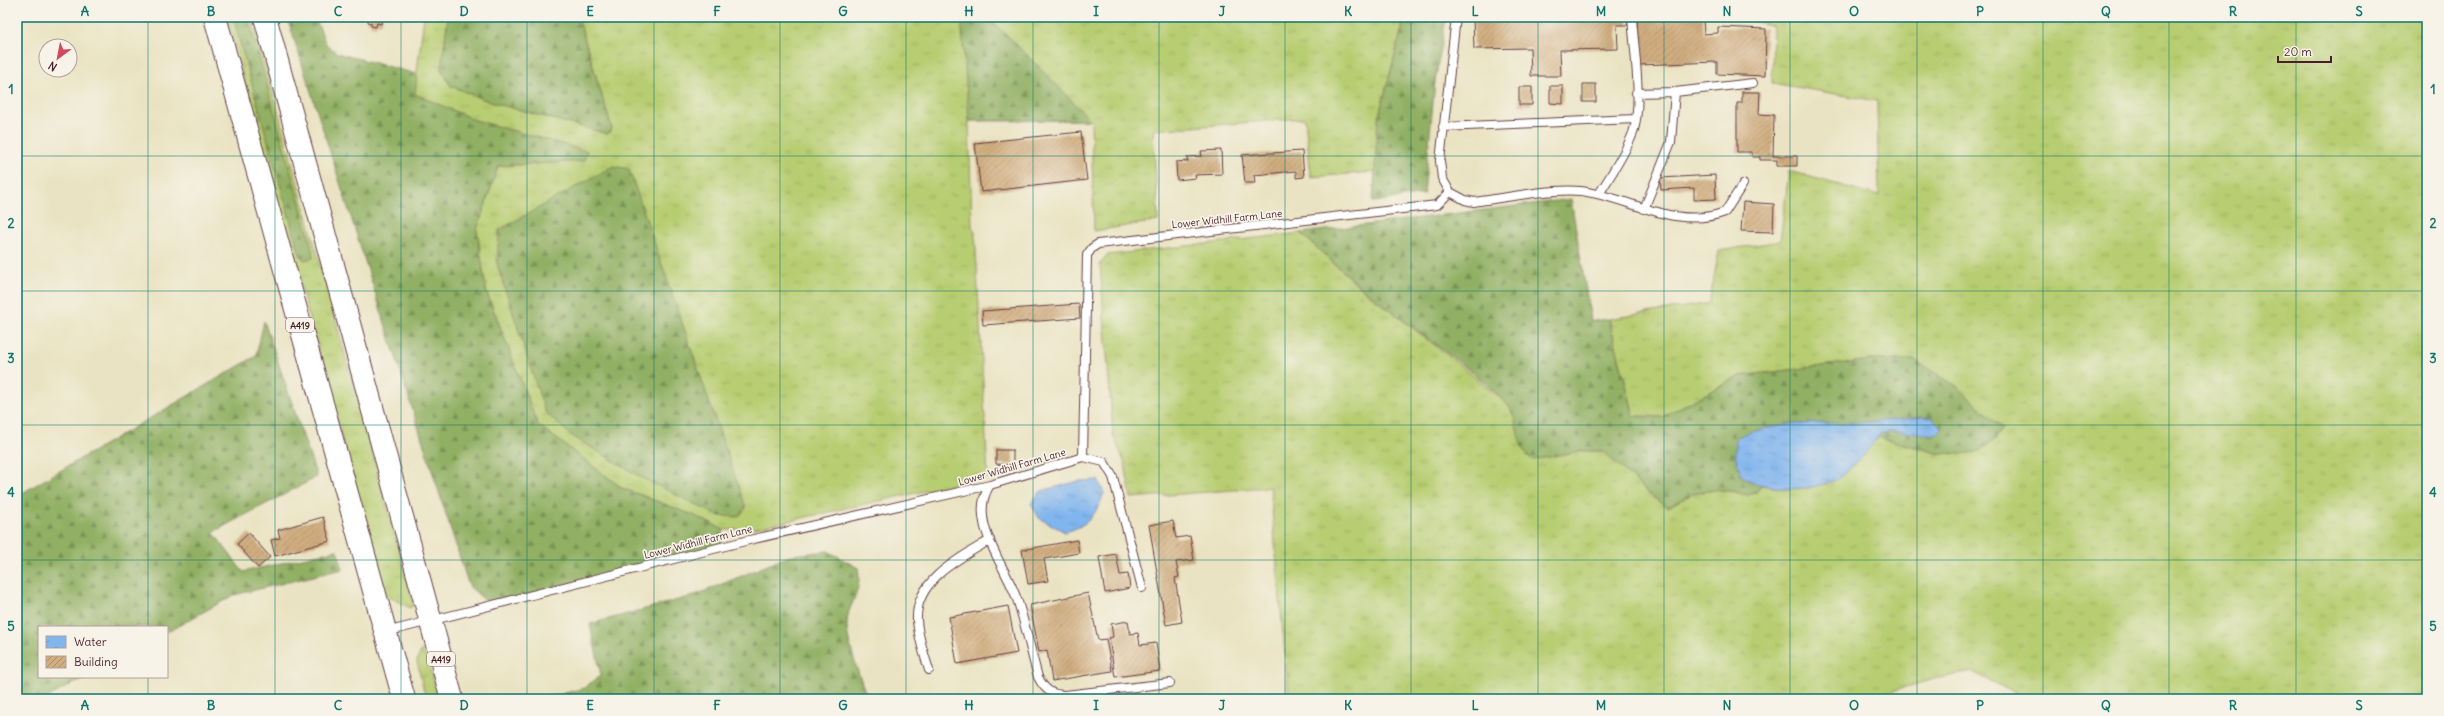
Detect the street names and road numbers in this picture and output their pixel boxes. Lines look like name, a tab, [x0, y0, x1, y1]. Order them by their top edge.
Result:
street label: Lower Widhill Farm Lane	[1171, 207, 1283, 231]
road number: A419	[286, 318, 314, 332]
street label: Lower Widhill Farm Lane	[957, 445, 1067, 489]
street label: Lower Widhill Farm Lane	[643, 522, 753, 562]
road number: A419	[427, 652, 455, 666]

